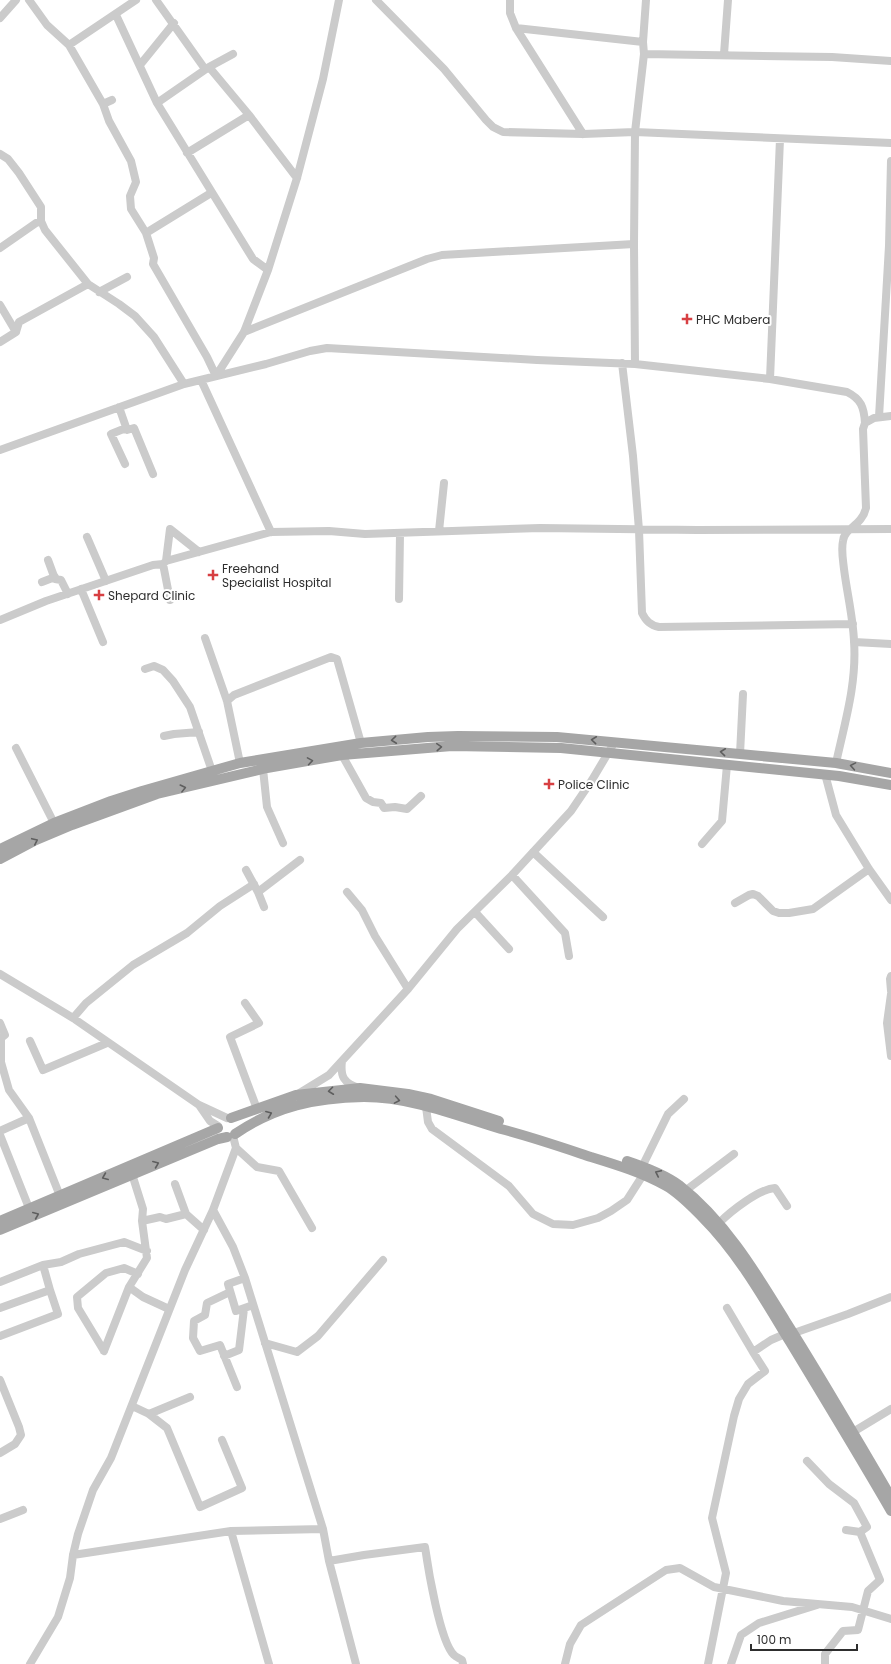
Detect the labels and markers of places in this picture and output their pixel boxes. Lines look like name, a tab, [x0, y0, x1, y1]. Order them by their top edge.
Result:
place label: PHC Mabera	[696, 311, 770, 328]
marker: PHC Mabera	[681, 313, 693, 325]
place label: Freehand Specialist Hospital	[222, 560, 331, 591]
marker: Freehand Specialist Hospital	[207, 569, 219, 581]
place label: Shepard Clinic	[108, 587, 195, 604]
marker: Shepard Clinic	[93, 589, 105, 601]
place label: Police Clinic	[558, 776, 630, 793]
marker: Police Clinic	[543, 778, 555, 790]

